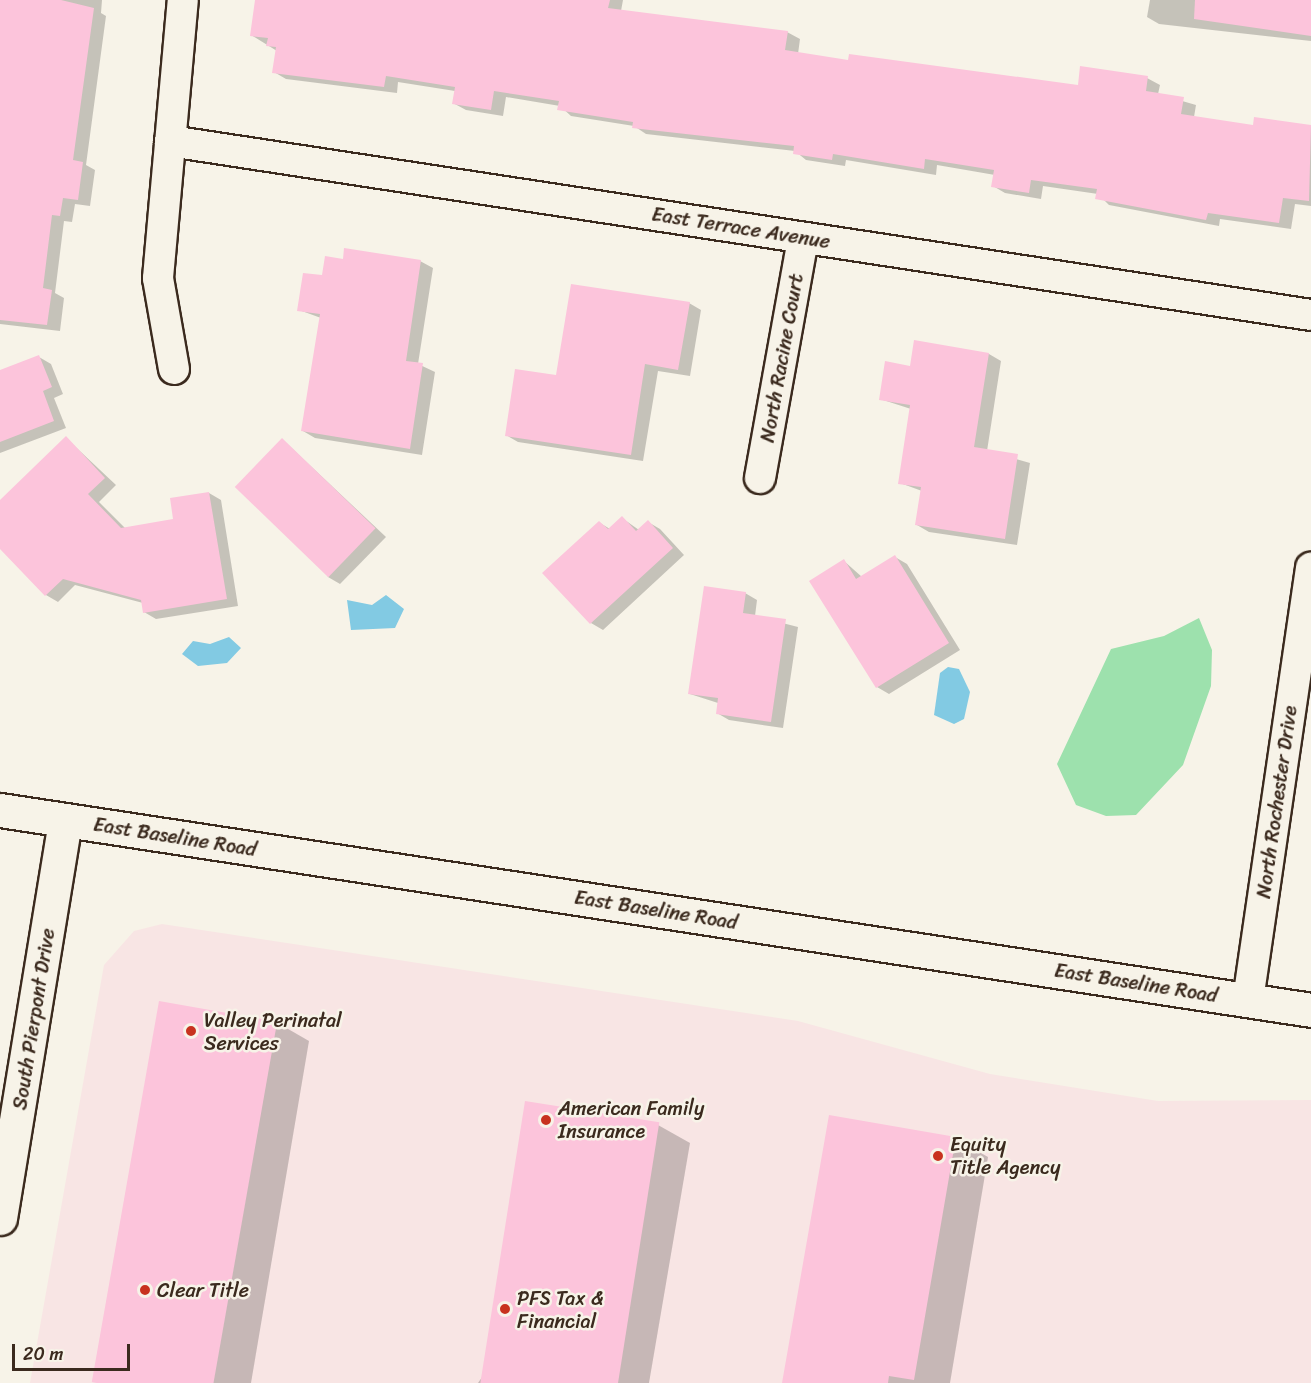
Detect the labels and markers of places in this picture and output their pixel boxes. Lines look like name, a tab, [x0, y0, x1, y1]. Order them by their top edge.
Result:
place label: Valley Perinatal Services	[204, 1008, 342, 1055]
marker: Valley Perinatal Services	[182, 1022, 200, 1040]
place label: American Family Insurance	[558, 1096, 704, 1143]
marker: American Family Insurance	[539, 1113, 553, 1127]
place label: Equity Title Agency	[950, 1132, 1061, 1179]
marker: Equity Title Agency	[931, 1149, 945, 1163]
place label: Clear Title	[157, 1278, 250, 1302]
marker: Clear Title	[138, 1283, 152, 1297]
place label: PFS Tax & Financial	[517, 1286, 603, 1333]
marker: PFS Tax & Financial	[498, 1302, 512, 1316]

